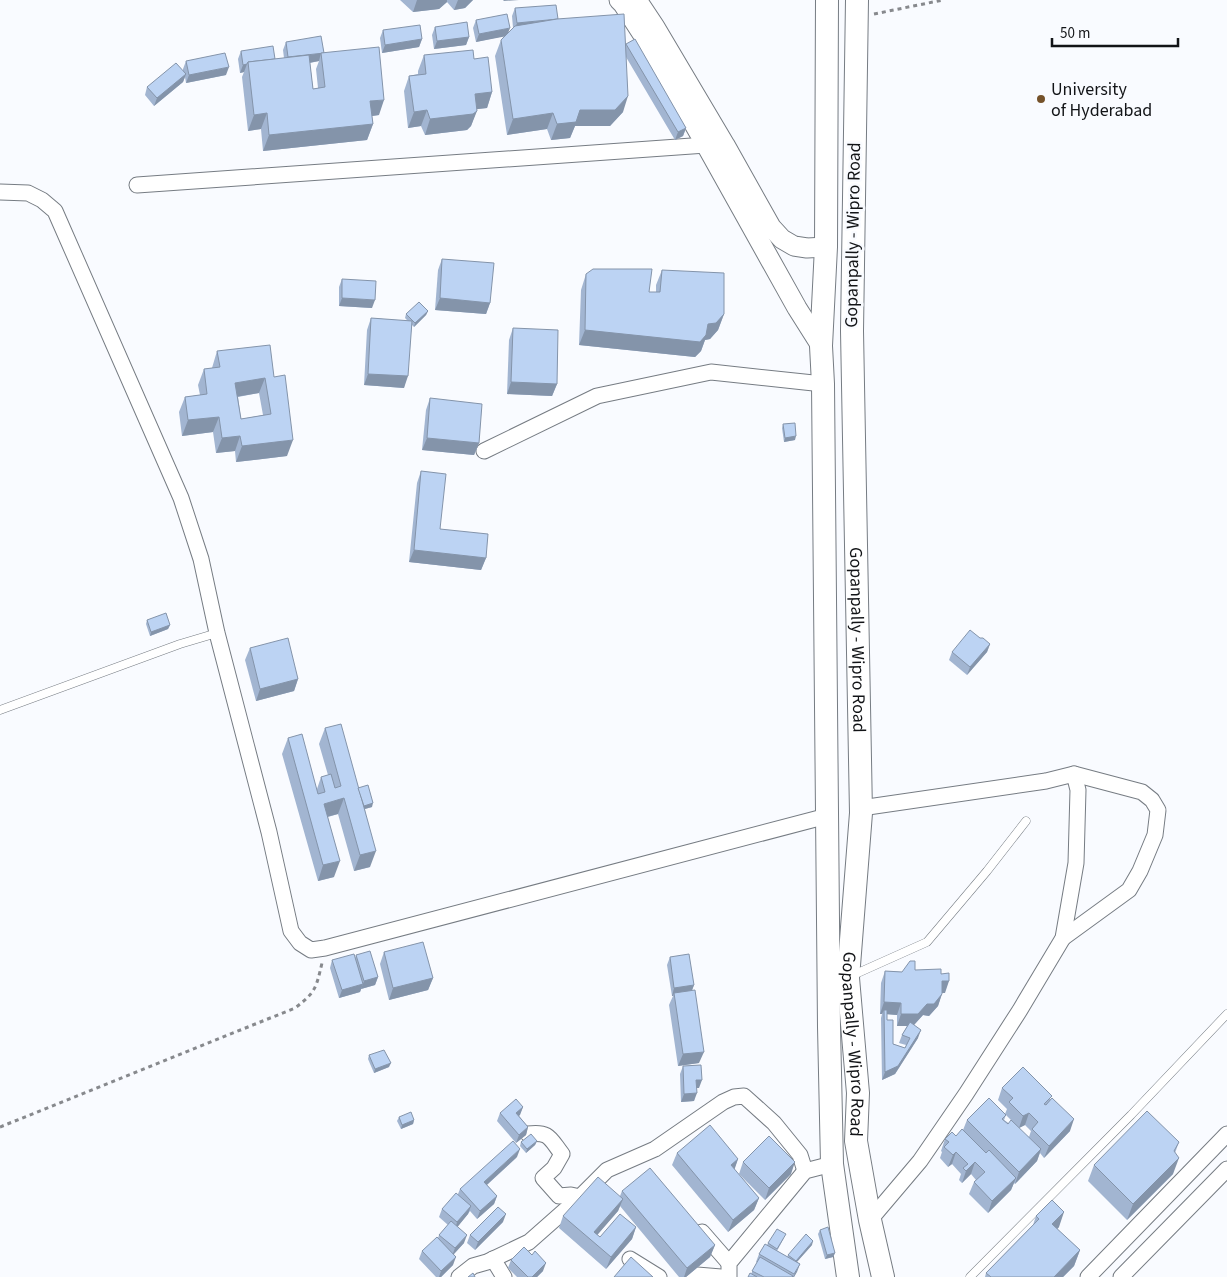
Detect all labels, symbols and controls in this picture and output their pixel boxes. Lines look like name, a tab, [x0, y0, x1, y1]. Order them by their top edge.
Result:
scale bar	[1052, 15, 1178, 47]
text: 50 m	[1060, 23, 1090, 44]
place label: University of Hyderabad	[1051, 77, 1152, 123]
marker: University of Hyderabad	[1035, 93, 1047, 105]
street label: Gopanpally - Wipro Road	[839, 142, 867, 328]
street label: Gopanpally - Wipro Road	[844, 547, 872, 733]
street label: Gopanpally - Wipro Road	[835, 951, 871, 1137]

